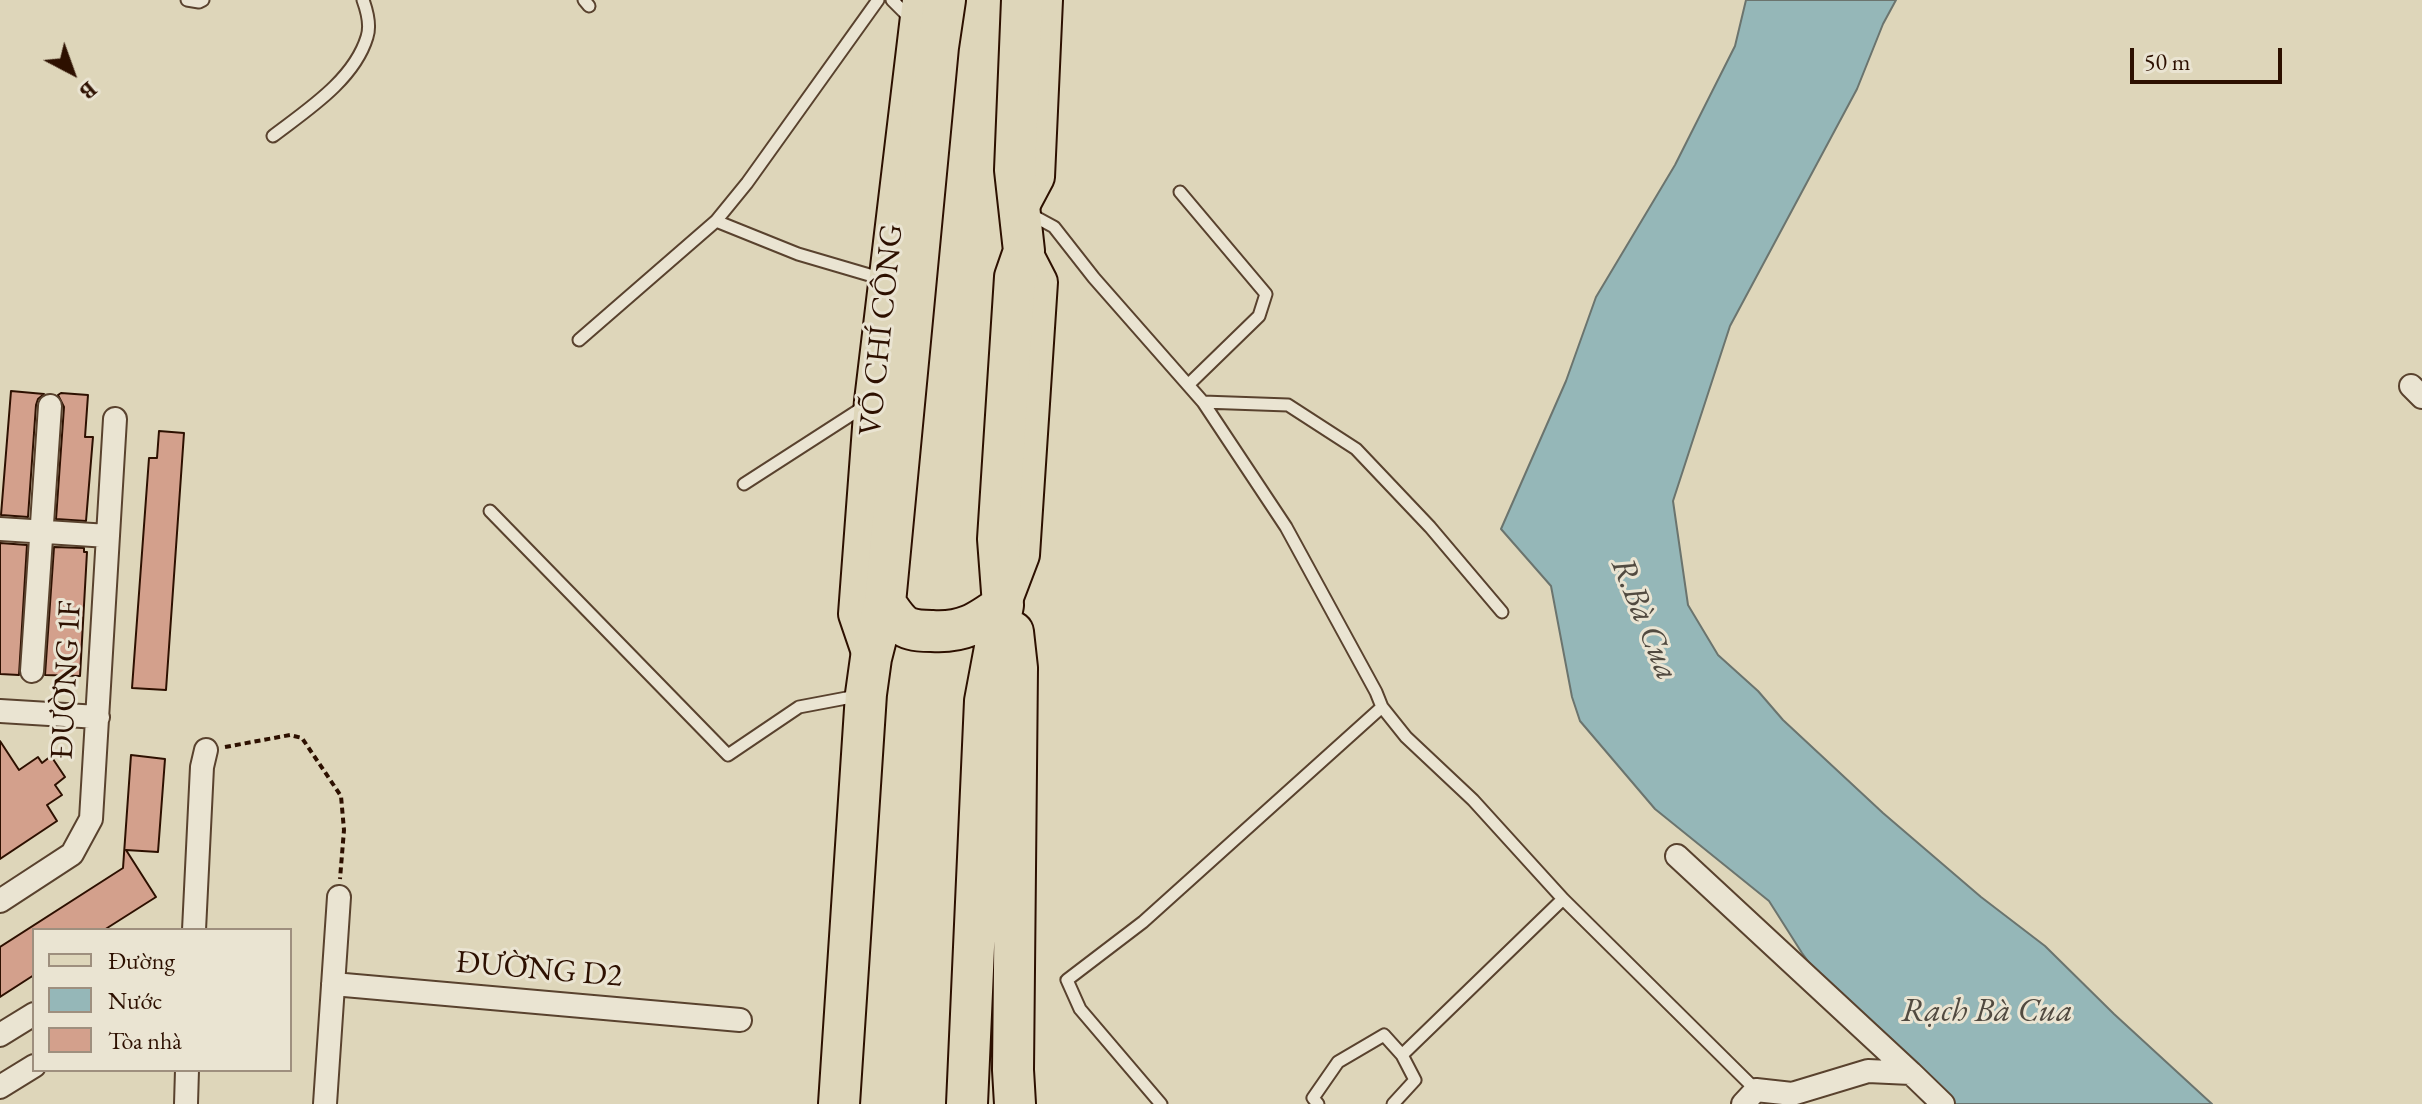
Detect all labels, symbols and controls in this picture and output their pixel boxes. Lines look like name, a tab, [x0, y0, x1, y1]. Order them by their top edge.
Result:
north arrow	[32, 32, 112, 112]
scale bar	[2134, 32, 2286, 82]
text: 50 m	[2144, 46, 2191, 77]
text: B	[73, 75, 103, 106]
street label: VÕ CHÍ CÔNG	[852, 222, 912, 438]
water label: R.Bà Cua	[1601, 552, 1687, 686]
street label: ĐƯỜNG 1F	[44, 600, 90, 760]
legend	[32, 928, 292, 1072]
street label: ĐƯỜNG D2	[454, 944, 624, 996]
text: Đường	[108, 945, 175, 976]
text: Nước	[108, 985, 162, 1016]
water label: Rạch Bà Cua	[1901, 992, 2073, 1032]
text: Tòa nhà	[108, 1025, 182, 1056]

